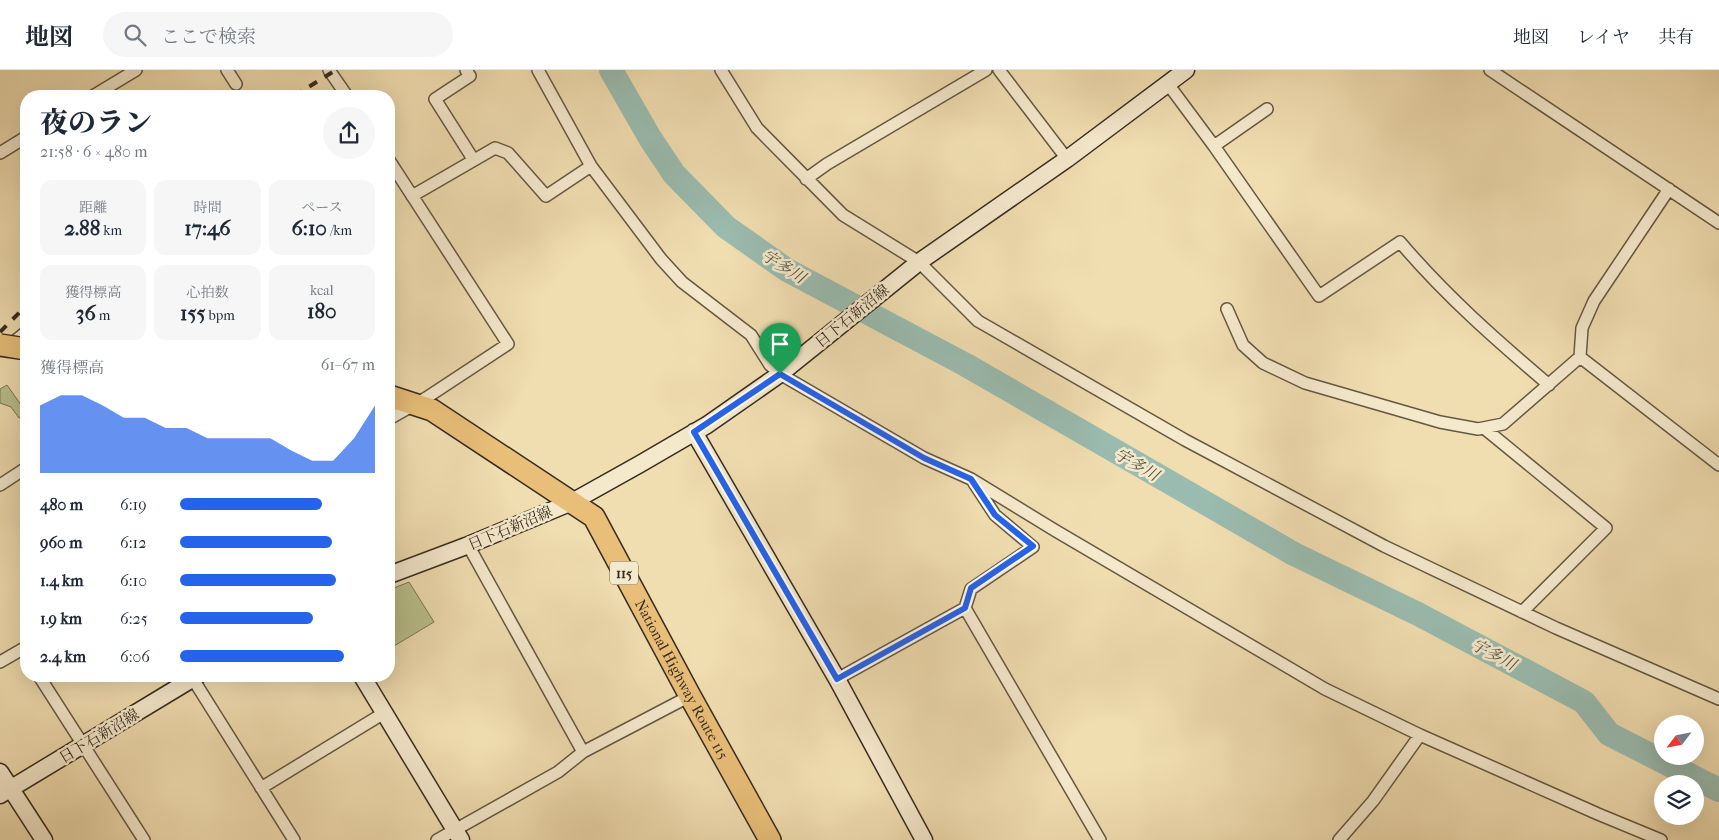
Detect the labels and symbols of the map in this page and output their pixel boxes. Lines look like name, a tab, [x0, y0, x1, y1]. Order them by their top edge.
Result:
water label: 宇多川	[758, 246, 811, 288]
street label: 日下石新沼線	[811, 281, 893, 351]
pin	[759, 323, 801, 374]
water label: 宇多川	[1111, 444, 1164, 486]
street label: 日下石新沼線	[465, 502, 555, 554]
road number: 115	[610, 562, 638, 584]
street label: National Highway Route 115	[631, 596, 732, 763]
water label: 宇多川	[1468, 635, 1521, 675]
street label: 日下石新沼線	[56, 705, 142, 767]
north arrow	[1654, 715, 1704, 765]

